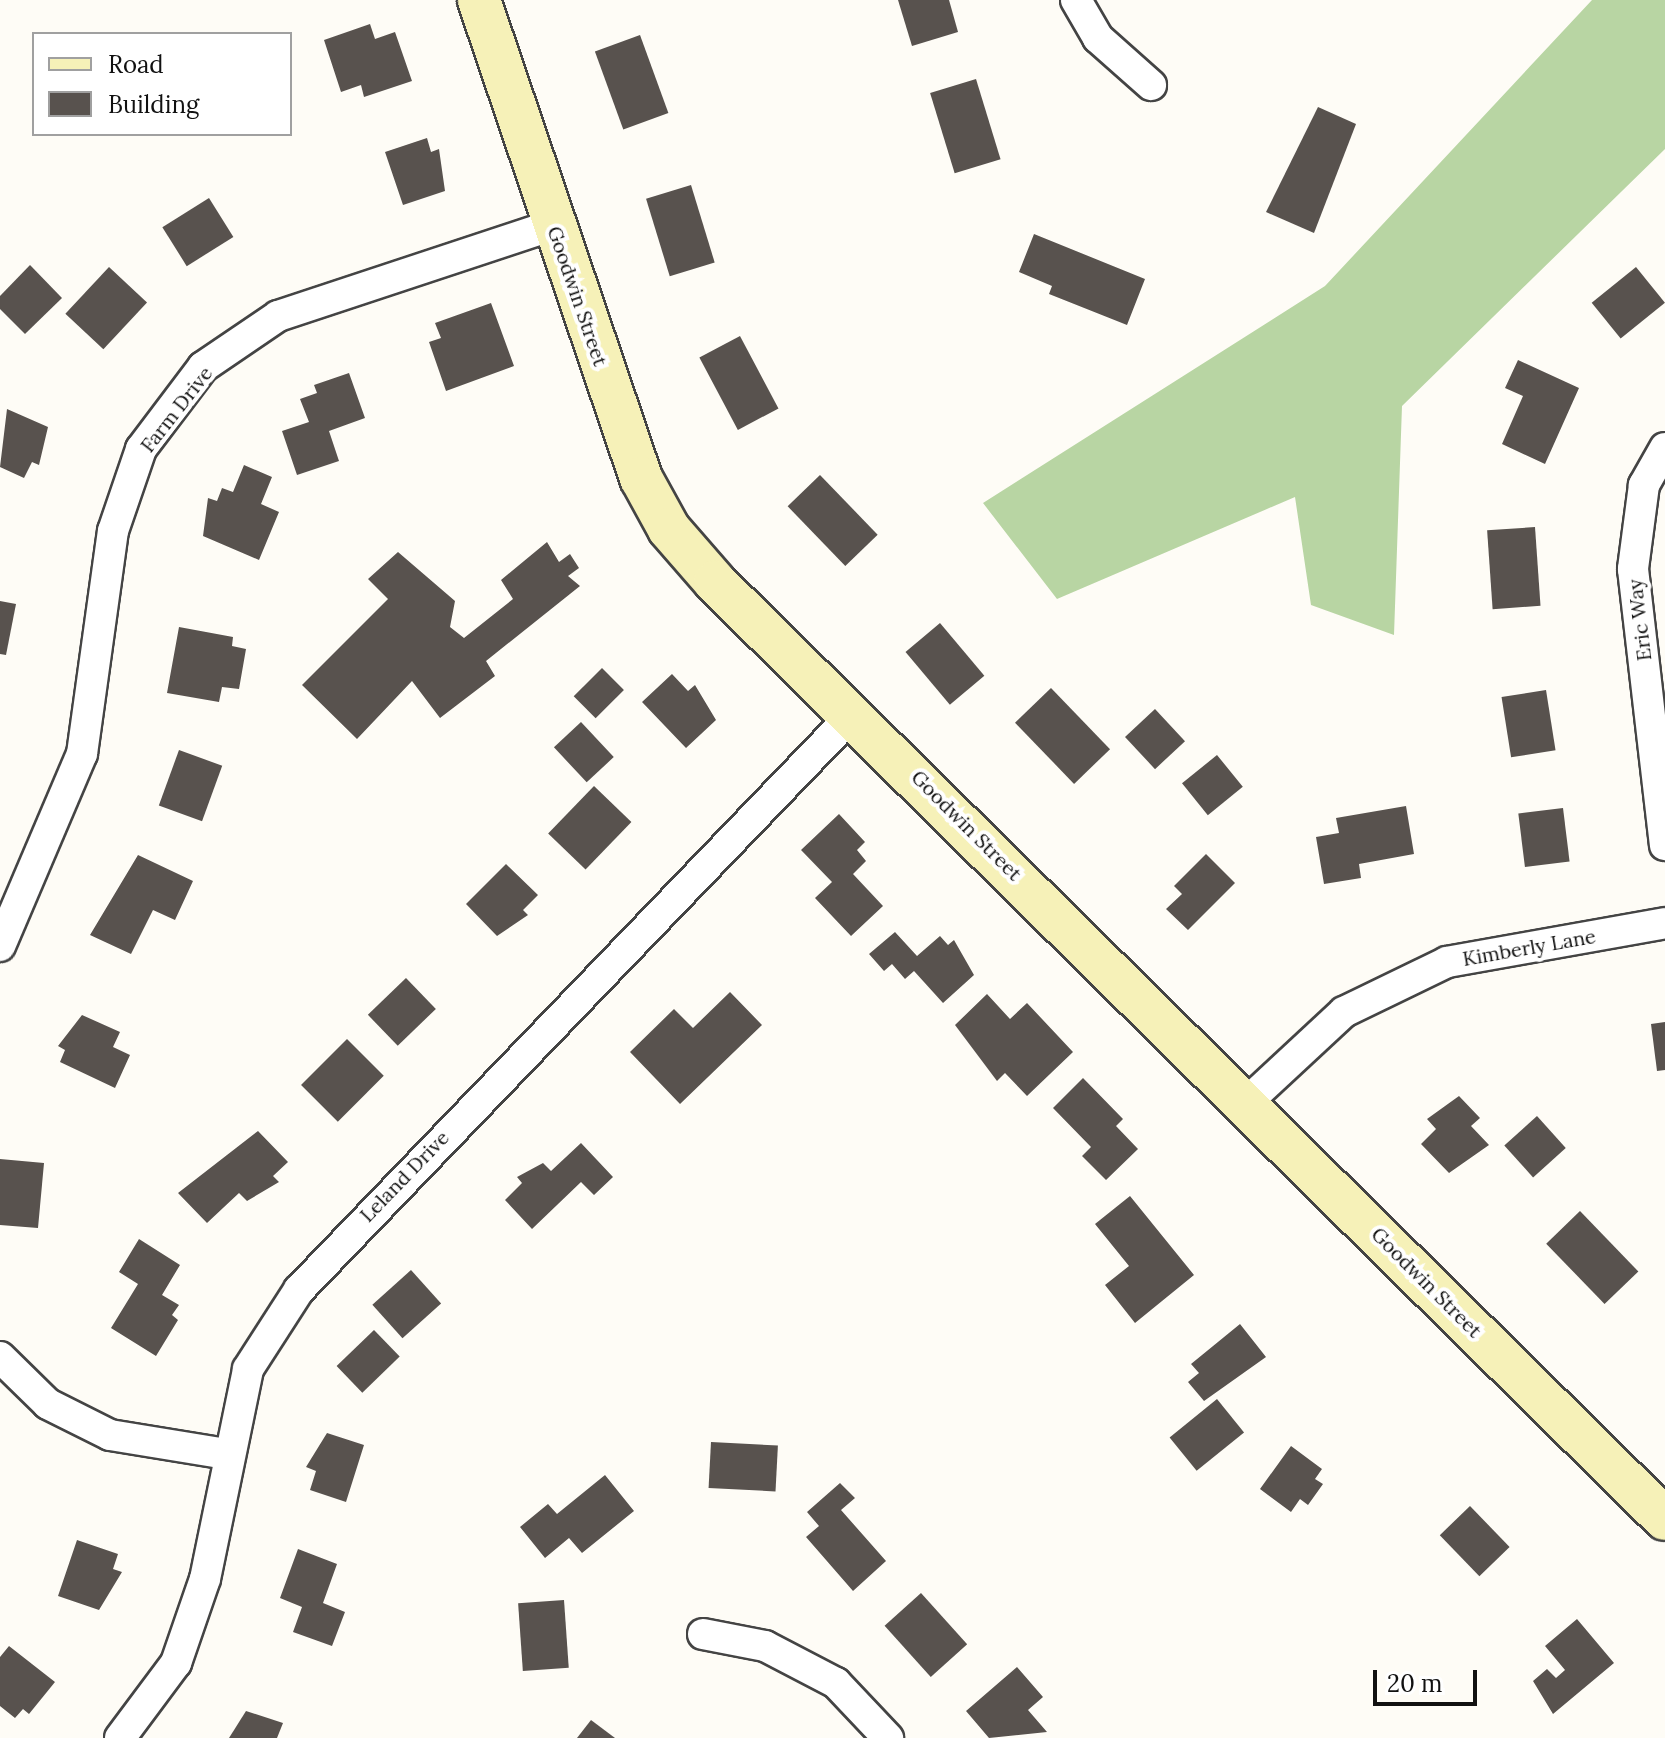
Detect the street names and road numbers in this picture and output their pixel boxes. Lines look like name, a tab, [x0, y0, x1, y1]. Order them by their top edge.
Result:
street label: Goodwin Street	[543, 223, 613, 369]
street label: Farm Drive	[135, 361, 217, 457]
street label: Eric Way	[1622, 578, 1656, 662]
street label: Goodwin Street	[907, 765, 1027, 885]
street label: Kimberly Lane	[1461, 923, 1597, 971]
street label: Leland Drive	[355, 1125, 453, 1227]
street label: Goodwin Street	[1367, 1222, 1487, 1342]

